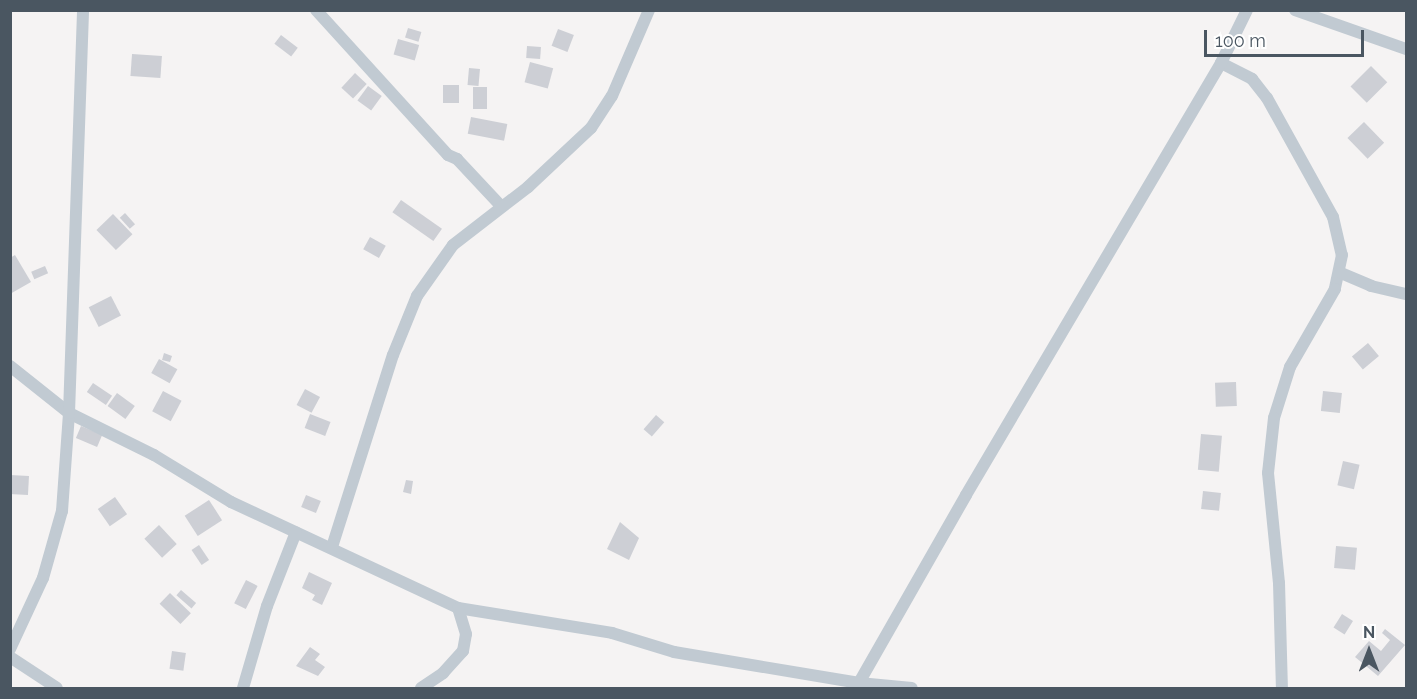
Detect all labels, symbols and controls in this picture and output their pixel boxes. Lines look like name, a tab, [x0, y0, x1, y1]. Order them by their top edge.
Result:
scale bar	[1207, 18, 1368, 56]
text: 100 m	[1215, 30, 1266, 51]
north arrow	[1339, 621, 1399, 681]
text: N	[1363, 623, 1375, 642]

